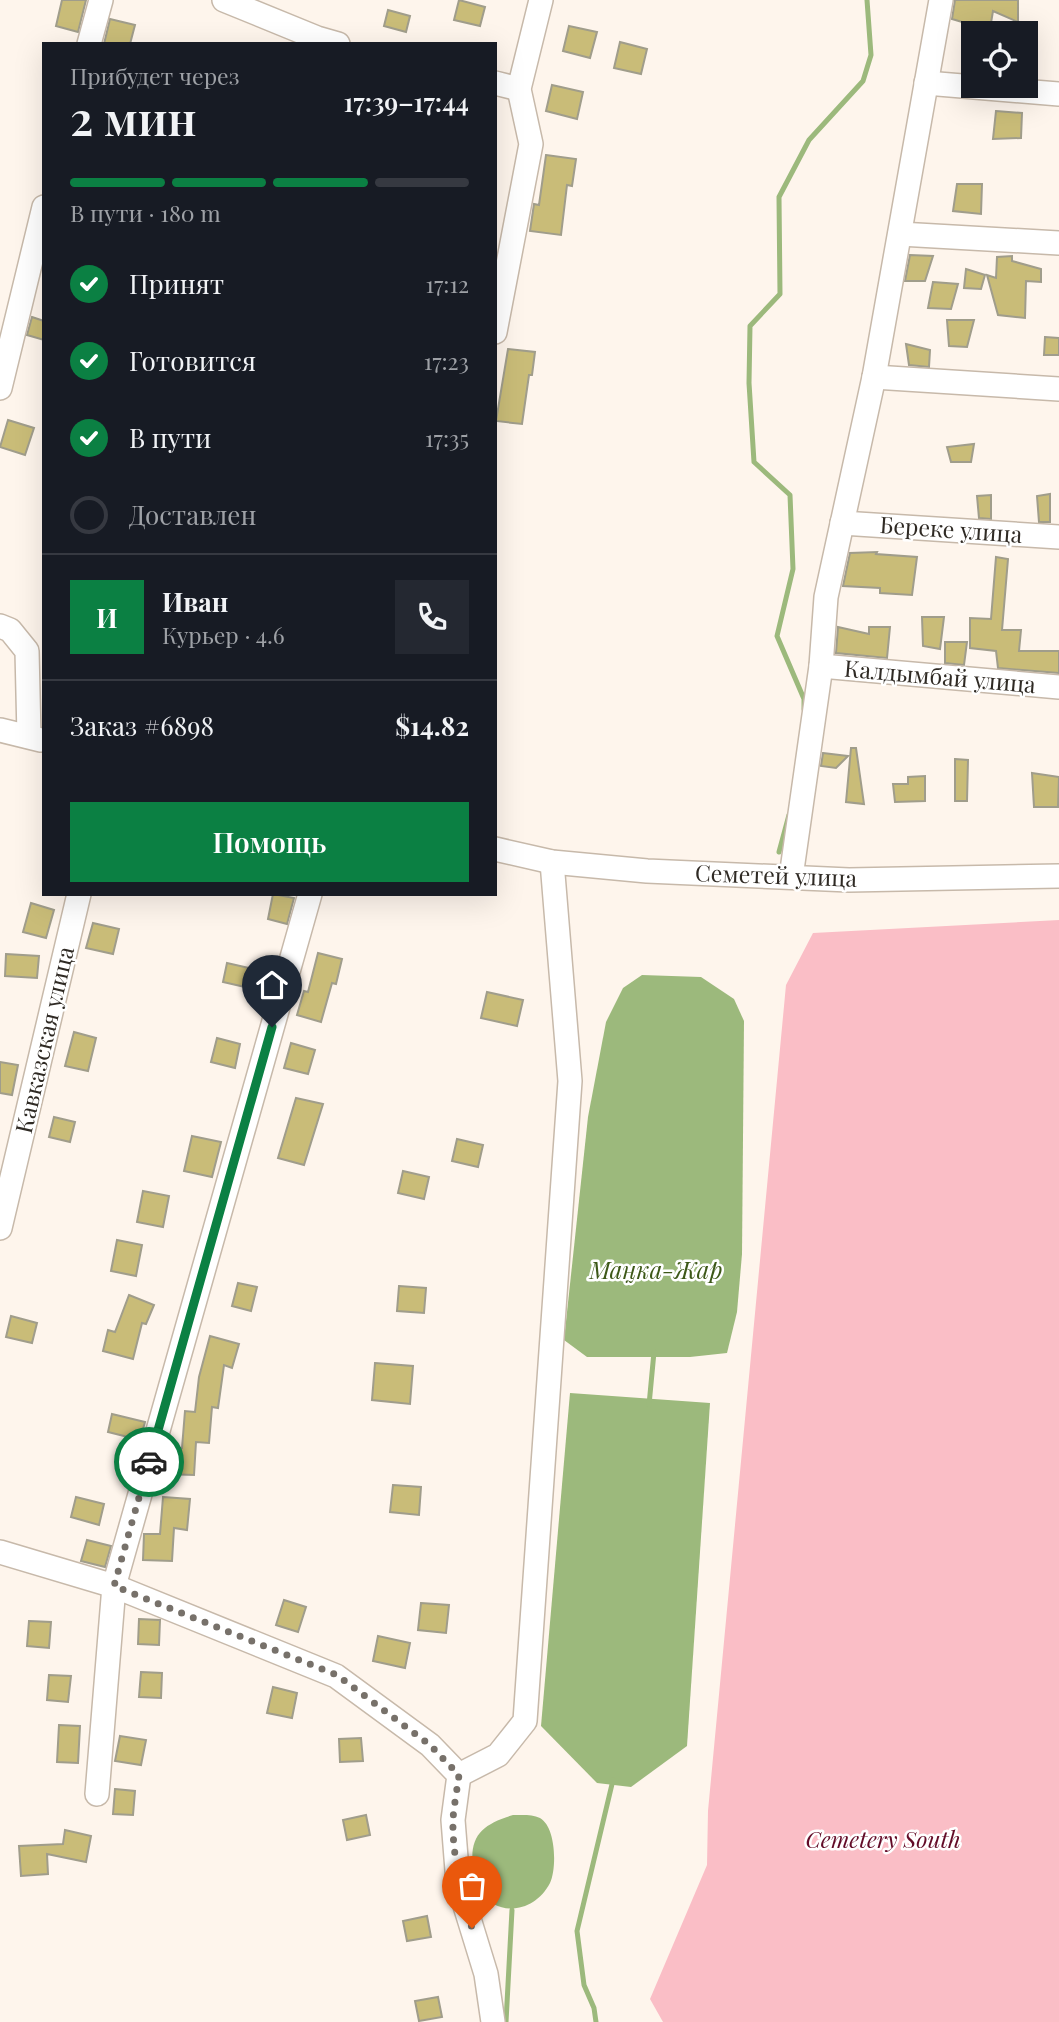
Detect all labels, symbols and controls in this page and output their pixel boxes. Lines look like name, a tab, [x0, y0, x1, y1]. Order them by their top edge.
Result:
map controls	[961, 21, 1038, 98]
button: locate	[961, 21, 1038, 98]
text: Прибудет через	[70, 60, 239, 91]
text: 17:39–17:44	[343, 84, 469, 119]
text: 2 мин	[70, 86, 196, 148]
text: В пути · 180 m	[70, 197, 221, 228]
icon: check	[70, 265, 108, 303]
text: Принят	[129, 266, 224, 301]
text: 17:12	[426, 268, 469, 299]
icon: check	[70, 342, 108, 380]
text: Готовится	[129, 343, 256, 378]
text: 17:23	[424, 345, 469, 376]
icon: check	[70, 419, 108, 457]
text: В пути	[129, 420, 211, 455]
text: 17:35	[425, 422, 469, 453]
text: Доставлен	[129, 497, 256, 532]
street label: Береке улица	[879, 508, 1024, 549]
button: phone	[395, 580, 469, 654]
text: Иван	[162, 584, 228, 619]
text: И	[96, 600, 118, 635]
text: Курьер · 4.6	[162, 619, 285, 650]
street label: Калдымбай улица	[843, 652, 1038, 699]
text: Заказ #6898	[70, 708, 214, 743]
text: $14.82	[395, 708, 469, 743]
button: Помощь	[70, 802, 469, 882]
street label: Семетей улица	[695, 856, 858, 893]
street label: Кавказская улица	[7, 943, 80, 1136]
pin	[242, 955, 302, 1027]
icon: home	[253, 966, 291, 1004]
water label: Маңка-Жар	[588, 1253, 723, 1285]
courier	[114, 1427, 184, 1497]
icon: car	[130, 1443, 168, 1481]
park label: Cemetery South	[805, 1823, 961, 1854]
pin	[442, 1856, 502, 1928]
icon: bag	[453, 1867, 491, 1905]

